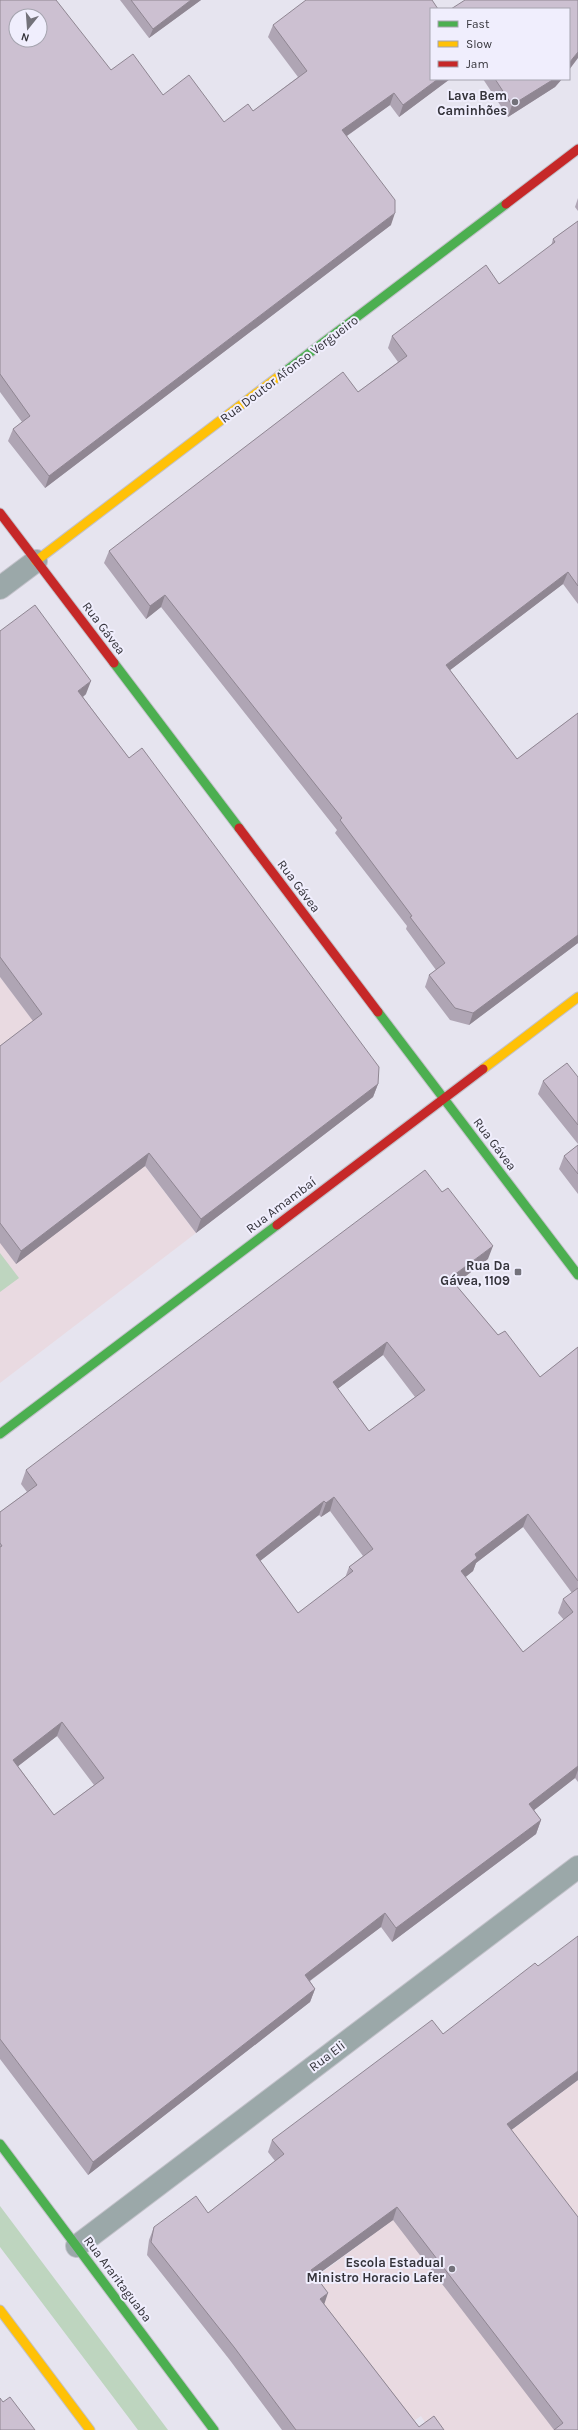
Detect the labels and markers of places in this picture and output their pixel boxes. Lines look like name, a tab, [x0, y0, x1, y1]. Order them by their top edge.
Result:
place label: Lava Bem Caminhões	[437, 88, 507, 118]
marker: Lava Bem Caminhões	[510, 97, 520, 107]
place label: Rua Da Gávea, 1109	[440, 1258, 510, 1288]
marker: Rua Da Gávea, 1109	[513, 1267, 523, 1277]
place label: Escola Estadual Ministro Horacio Lafer	[306, 2255, 445, 2285]
marker: Escola Estadual Ministro Horacio Lafer	[447, 2264, 457, 2274]

